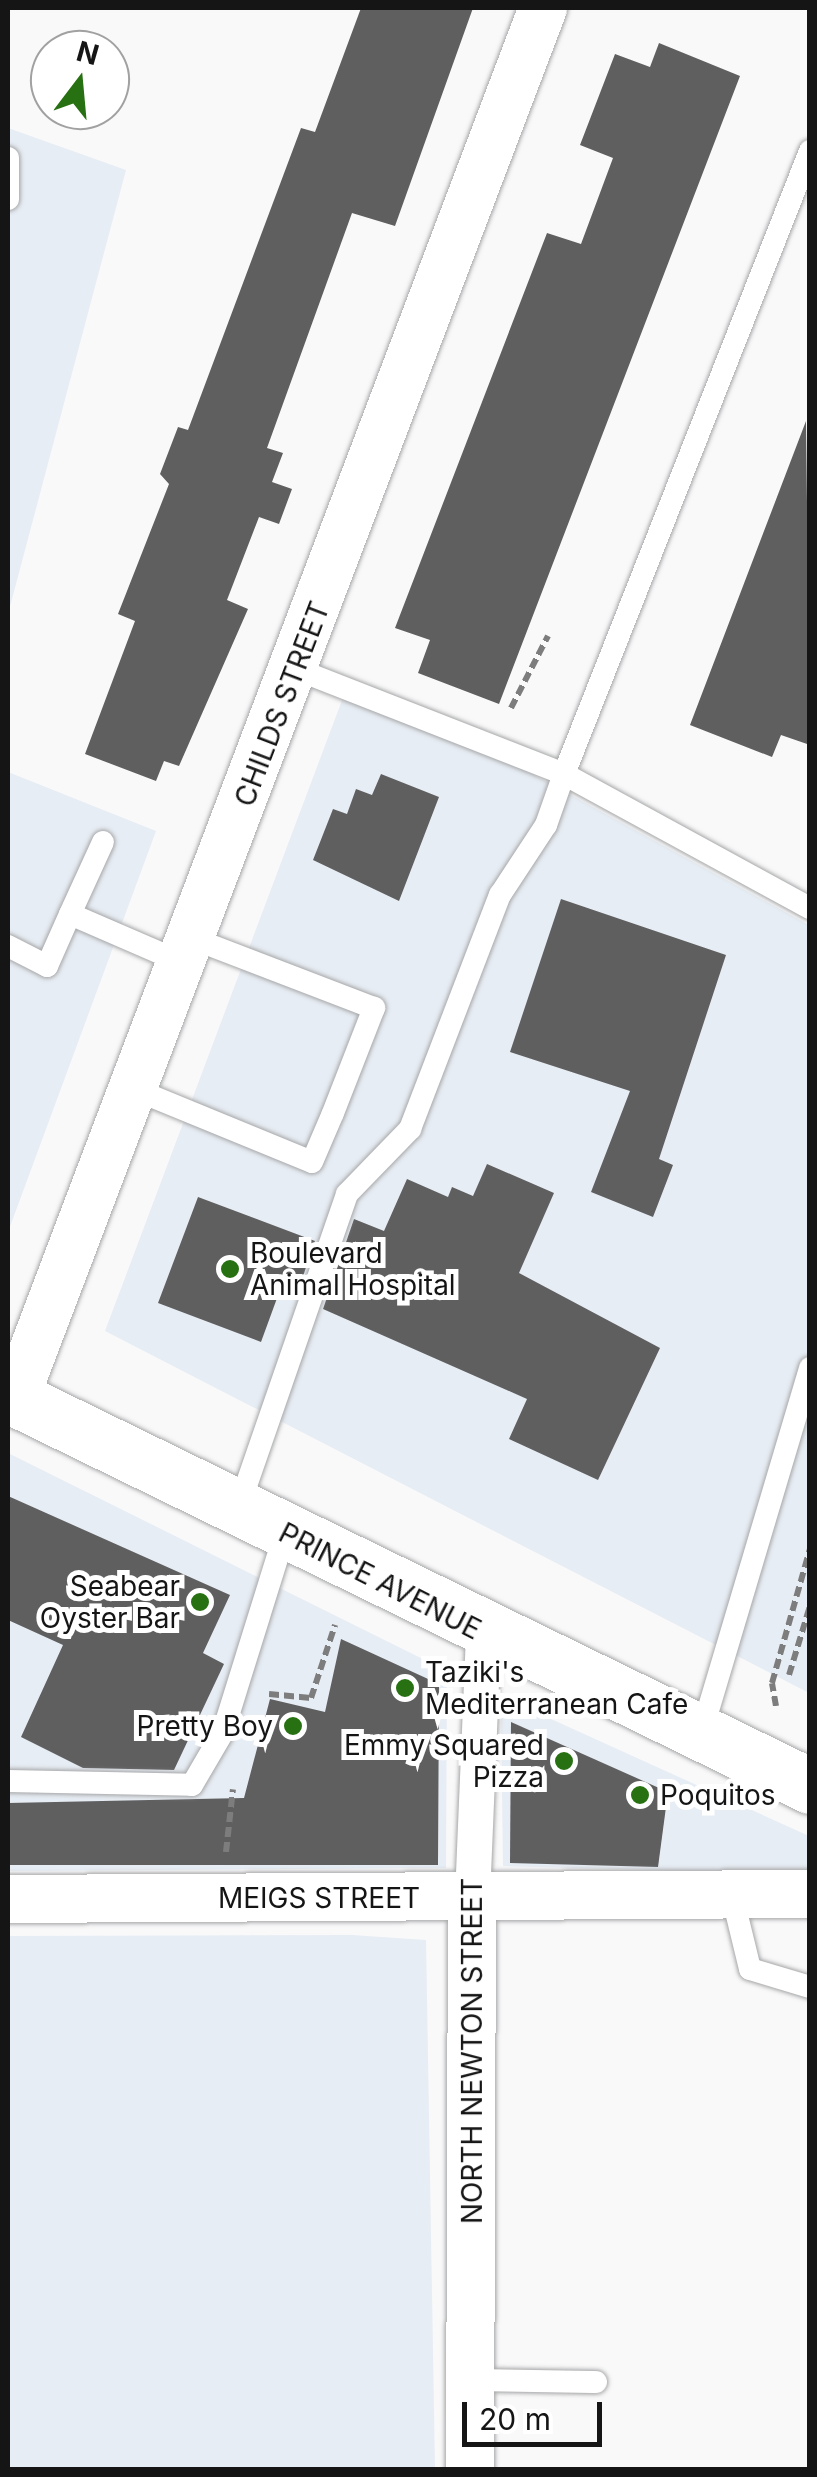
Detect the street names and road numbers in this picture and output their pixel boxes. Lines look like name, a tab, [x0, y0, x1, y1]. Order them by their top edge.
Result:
street label: CHILDS STREET	[228, 597, 336, 811]
street label: PRINCE AVENUE	[273, 1516, 487, 1646]
street label: NORTH NEWTON STREET	[455, 1878, 489, 2224]
street label: MEIGS STREET	[218, 1881, 420, 1915]

